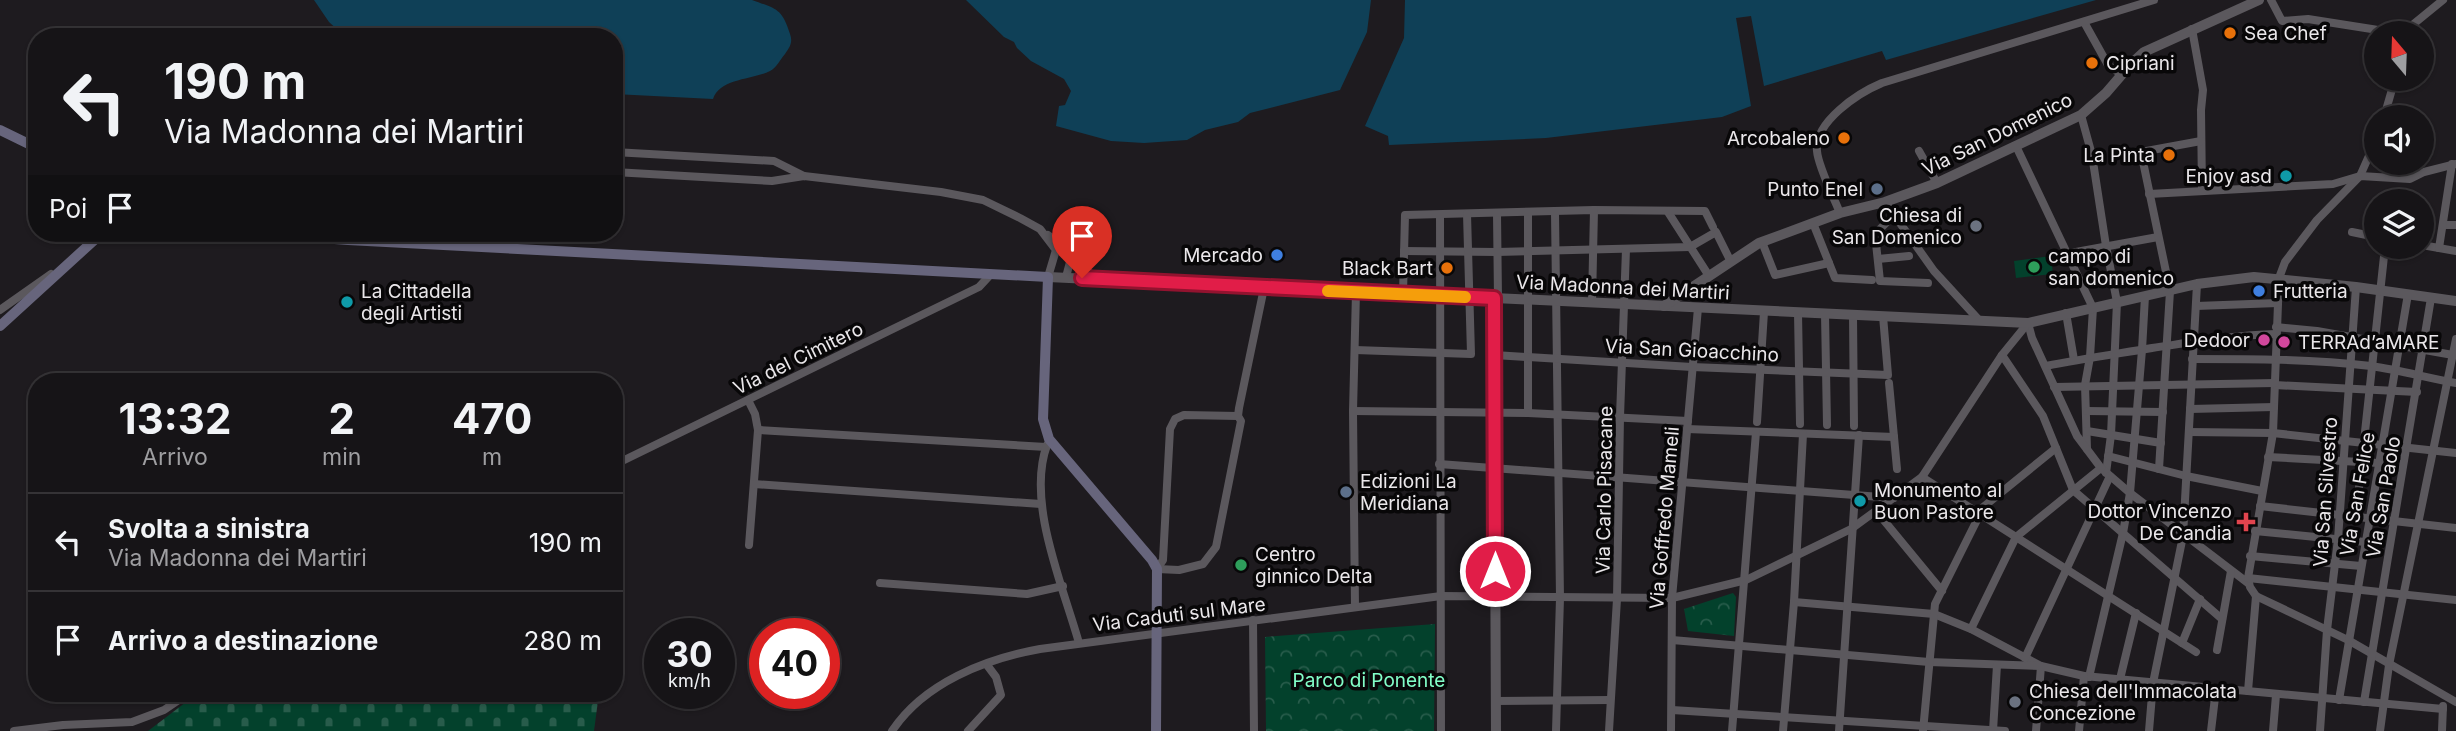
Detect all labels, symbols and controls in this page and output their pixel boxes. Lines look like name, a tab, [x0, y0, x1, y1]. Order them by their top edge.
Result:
north arrow	[2364, 21, 2434, 91]
map controls	[2364, 21, 2434, 259]
place label: Sea Chef	[2244, 22, 2327, 45]
marker: Sea Chef	[2222, 25, 2238, 41]
text: 190 m	[164, 52, 306, 111]
place label: Cipriani	[2106, 52, 2175, 75]
marker: Cipriani	[2084, 55, 2100, 71]
icon: left	[49, 56, 140, 147]
street label: Via San Domenico	[1918, 88, 2076, 181]
button: sound	[2364, 105, 2434, 175]
text: Via Madonna dei Martiri	[164, 112, 524, 151]
place label: Arcobaleno	[1727, 127, 1830, 150]
marker: Arcobaleno	[1836, 130, 1852, 146]
place label: La Pinta	[2083, 144, 2155, 167]
marker: La Pinta	[2161, 147, 2177, 163]
place label: Enjoy asd	[2185, 165, 2272, 188]
marker: Enjoy asd	[2278, 168, 2294, 184]
place label: Punto Enel	[1767, 178, 1863, 201]
marker: Punto Enel	[1869, 181, 1885, 197]
icon: arrive	[101, 189, 139, 227]
button: layers	[2364, 189, 2434, 259]
text: Poi	[49, 193, 87, 224]
place label: Chiesa di San Domenico	[1832, 204, 1962, 249]
pin	[1052, 206, 1112, 278]
icon: arrive	[1063, 217, 1101, 255]
marker: Chiesa di San Domenico	[1968, 218, 1984, 234]
place label: Mercado	[1183, 244, 1263, 267]
place label: campo di san domenico	[2048, 245, 2174, 290]
marker: Mercado	[1269, 247, 1285, 263]
place label: Black Bart	[1342, 257, 1433, 280]
marker: campo di san domenico	[2026, 259, 2042, 275]
marker: Black Bart	[1439, 260, 1455, 276]
street label: Via Madonna dei Martiri	[1516, 270, 1730, 305]
place label: La Cittadella degli Artisti	[361, 280, 472, 325]
place label: Frutteria	[2273, 280, 2348, 303]
marker: Frutteria	[2251, 283, 2267, 299]
marker: La Cittadella degli Artisti	[339, 294, 355, 310]
street label: Via del Cimitero	[730, 317, 867, 400]
place label: Dedoor	[2184, 329, 2250, 352]
place label: TERRAd’aMARE	[2298, 331, 2439, 354]
marker: Dedoor	[2256, 332, 2272, 348]
street label: Via San Gioacchino	[1604, 334, 1780, 367]
marker: TERRAd’aMARE	[2276, 334, 2292, 350]
text: 13:32	[119, 393, 231, 444]
text: 2	[328, 393, 355, 444]
text: 470	[452, 393, 532, 444]
street label: Via Carlo Pisacane	[1592, 406, 1617, 574]
street label: Via San Silvestro	[2309, 416, 2342, 568]
street label: Via Goffredo Mameli	[1645, 426, 1684, 611]
street label: Via San Felice	[2335, 430, 2380, 558]
street label: Via San Paolo	[2361, 434, 2406, 560]
text: Arrivo	[142, 443, 208, 471]
text: min	[322, 443, 361, 471]
text: m	[482, 443, 502, 471]
place label: Edizioni La Meridiana	[1360, 470, 1457, 515]
place label: Monumento al Buon Pastore	[1874, 479, 2002, 524]
marker: Edizioni La Meridiana	[1338, 484, 1354, 500]
marker: Monumento al Buon Pastore	[1852, 493, 1868, 509]
place label: Dottor Vincenzo De Candia	[2088, 500, 2232, 545]
text: Svolta a sinistra	[108, 513, 310, 544]
marker: Dottor Vincenzo De Candia	[2238, 514, 2254, 530]
icon: left	[49, 523, 87, 561]
text: 190 m	[529, 527, 602, 558]
position arrow	[1458, 534, 1532, 608]
place label: Centro ginnico Delta	[1255, 543, 1373, 588]
text: Via Madonna dei Martiri	[108, 544, 367, 572]
marker: Centro ginnico Delta	[1233, 557, 1249, 573]
street label: Via Caduti sul Mare	[1091, 592, 1267, 637]
speed limit sign: 40	[749, 618, 840, 709]
icon: arrive	[49, 621, 87, 659]
text: Arrivo a destinazione	[108, 625, 378, 656]
text: 280 m	[524, 625, 602, 656]
text: 30	[666, 633, 713, 675]
park label: Parco di Ponente	[1293, 669, 1445, 692]
text: km/h	[668, 670, 711, 691]
place label: Chiesa dell'Immacolata Concezione	[2029, 680, 2237, 725]
marker: Chiesa dell'Immacolata Concezione	[2007, 694, 2023, 710]

